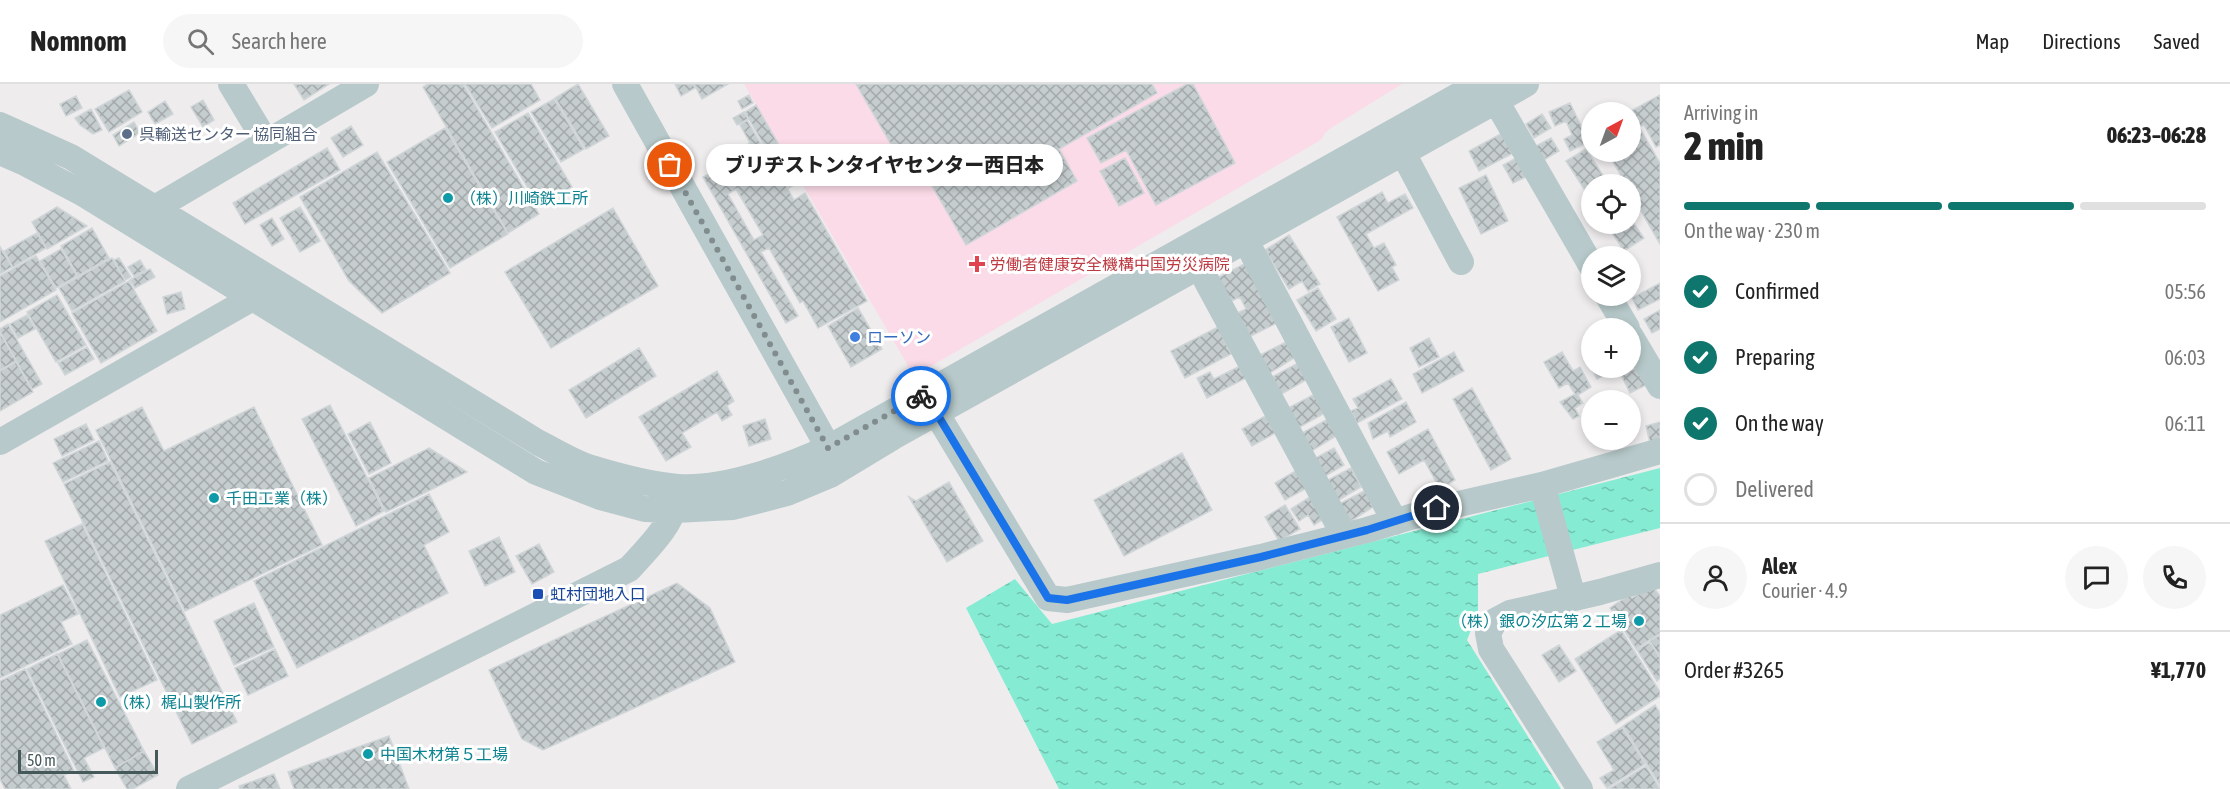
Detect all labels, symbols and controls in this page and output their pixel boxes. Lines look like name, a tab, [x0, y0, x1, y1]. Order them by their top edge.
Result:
search box	[163, 14, 583, 68]
text: Nomnom	[30, 25, 127, 57]
icon: search	[184, 25, 217, 58]
text: Search here	[232, 28, 327, 54]
text: Map	[1975, 29, 2009, 53]
text: Directions	[2042, 29, 2121, 53]
text: Saved	[2154, 29, 2200, 53]
text: Arriving in	[1684, 101, 1758, 124]
north arrow	[1581, 102, 1641, 162]
map controls	[1581, 102, 1641, 450]
text: 06:23–06:28	[2107, 122, 2206, 148]
text: 2 min	[1684, 124, 1764, 168]
place label: 呉輸送センター 協同組合	[139, 125, 317, 143]
marker: 呉輸送センター 協同組合	[120, 127, 134, 141]
pin	[644, 139, 695, 190]
callout: ブリヂストンタイヤセンター西日本	[706, 144, 1063, 186]
icon: bag	[653, 148, 686, 181]
text: ブリヂストンタイヤセンター西日本	[725, 153, 1044, 176]
button: locate	[1581, 174, 1641, 234]
place label: （株）川崎鉄工所	[460, 189, 588, 207]
marker: （株）川崎鉄工所	[441, 191, 455, 205]
text: On the way · 230 m	[1684, 219, 1820, 242]
button: layers	[1581, 246, 1641, 306]
marker: 労働者健康安全機構中国労災病院	[968, 255, 986, 273]
place label: 労働者健康安全機構中国労災病院	[990, 255, 1230, 273]
icon: check	[1684, 275, 1717, 308]
text: Confirmed	[1735, 278, 1820, 304]
text: 05:56	[2165, 280, 2206, 303]
button: +	[1581, 318, 1641, 378]
place label: ローソン	[867, 328, 931, 346]
marker: ローソン	[848, 330, 862, 344]
icon: check	[1684, 341, 1717, 374]
text: Preparing	[1735, 344, 1815, 370]
text: 06:03	[2164, 346, 2206, 369]
courier	[891, 366, 951, 426]
icon: bike	[905, 380, 938, 413]
button: −	[1581, 390, 1641, 450]
icon: check	[1684, 407, 1717, 440]
text: On the way	[1735, 410, 1824, 436]
text: 06:11	[2165, 412, 2206, 435]
text: Delivered	[1735, 476, 1814, 502]
pin	[1411, 482, 1462, 533]
place label: 千田工業（株）	[226, 489, 338, 507]
marker: 千田工業（株）	[207, 491, 221, 505]
icon: home	[1420, 491, 1453, 524]
button: person	[1684, 546, 1747, 609]
button: chat	[2065, 546, 2128, 609]
button: phone	[2143, 546, 2206, 609]
text: Alex	[1762, 553, 1797, 579]
text: Courier · 4.9	[1762, 579, 1848, 602]
place label: 虹村団地入口	[550, 585, 646, 603]
marker: 虹村団地入口	[531, 587, 545, 601]
place label: （株）銀の汐広第２工場	[1451, 612, 1627, 630]
marker: （株）銀の汐広第２工場	[1632, 614, 1646, 628]
text: Order #3265	[1684, 657, 1784, 683]
text: ¥1,770	[2151, 657, 2206, 683]
place label: （株）梶山製作所	[113, 693, 241, 711]
marker: （株）梶山製作所	[94, 695, 108, 709]
place label: 中国木材第５工場	[380, 745, 508, 763]
scale bar	[18, 747, 158, 774]
marker: 中国木材第５工場	[361, 747, 375, 761]
text: 50 m	[27, 751, 56, 769]

